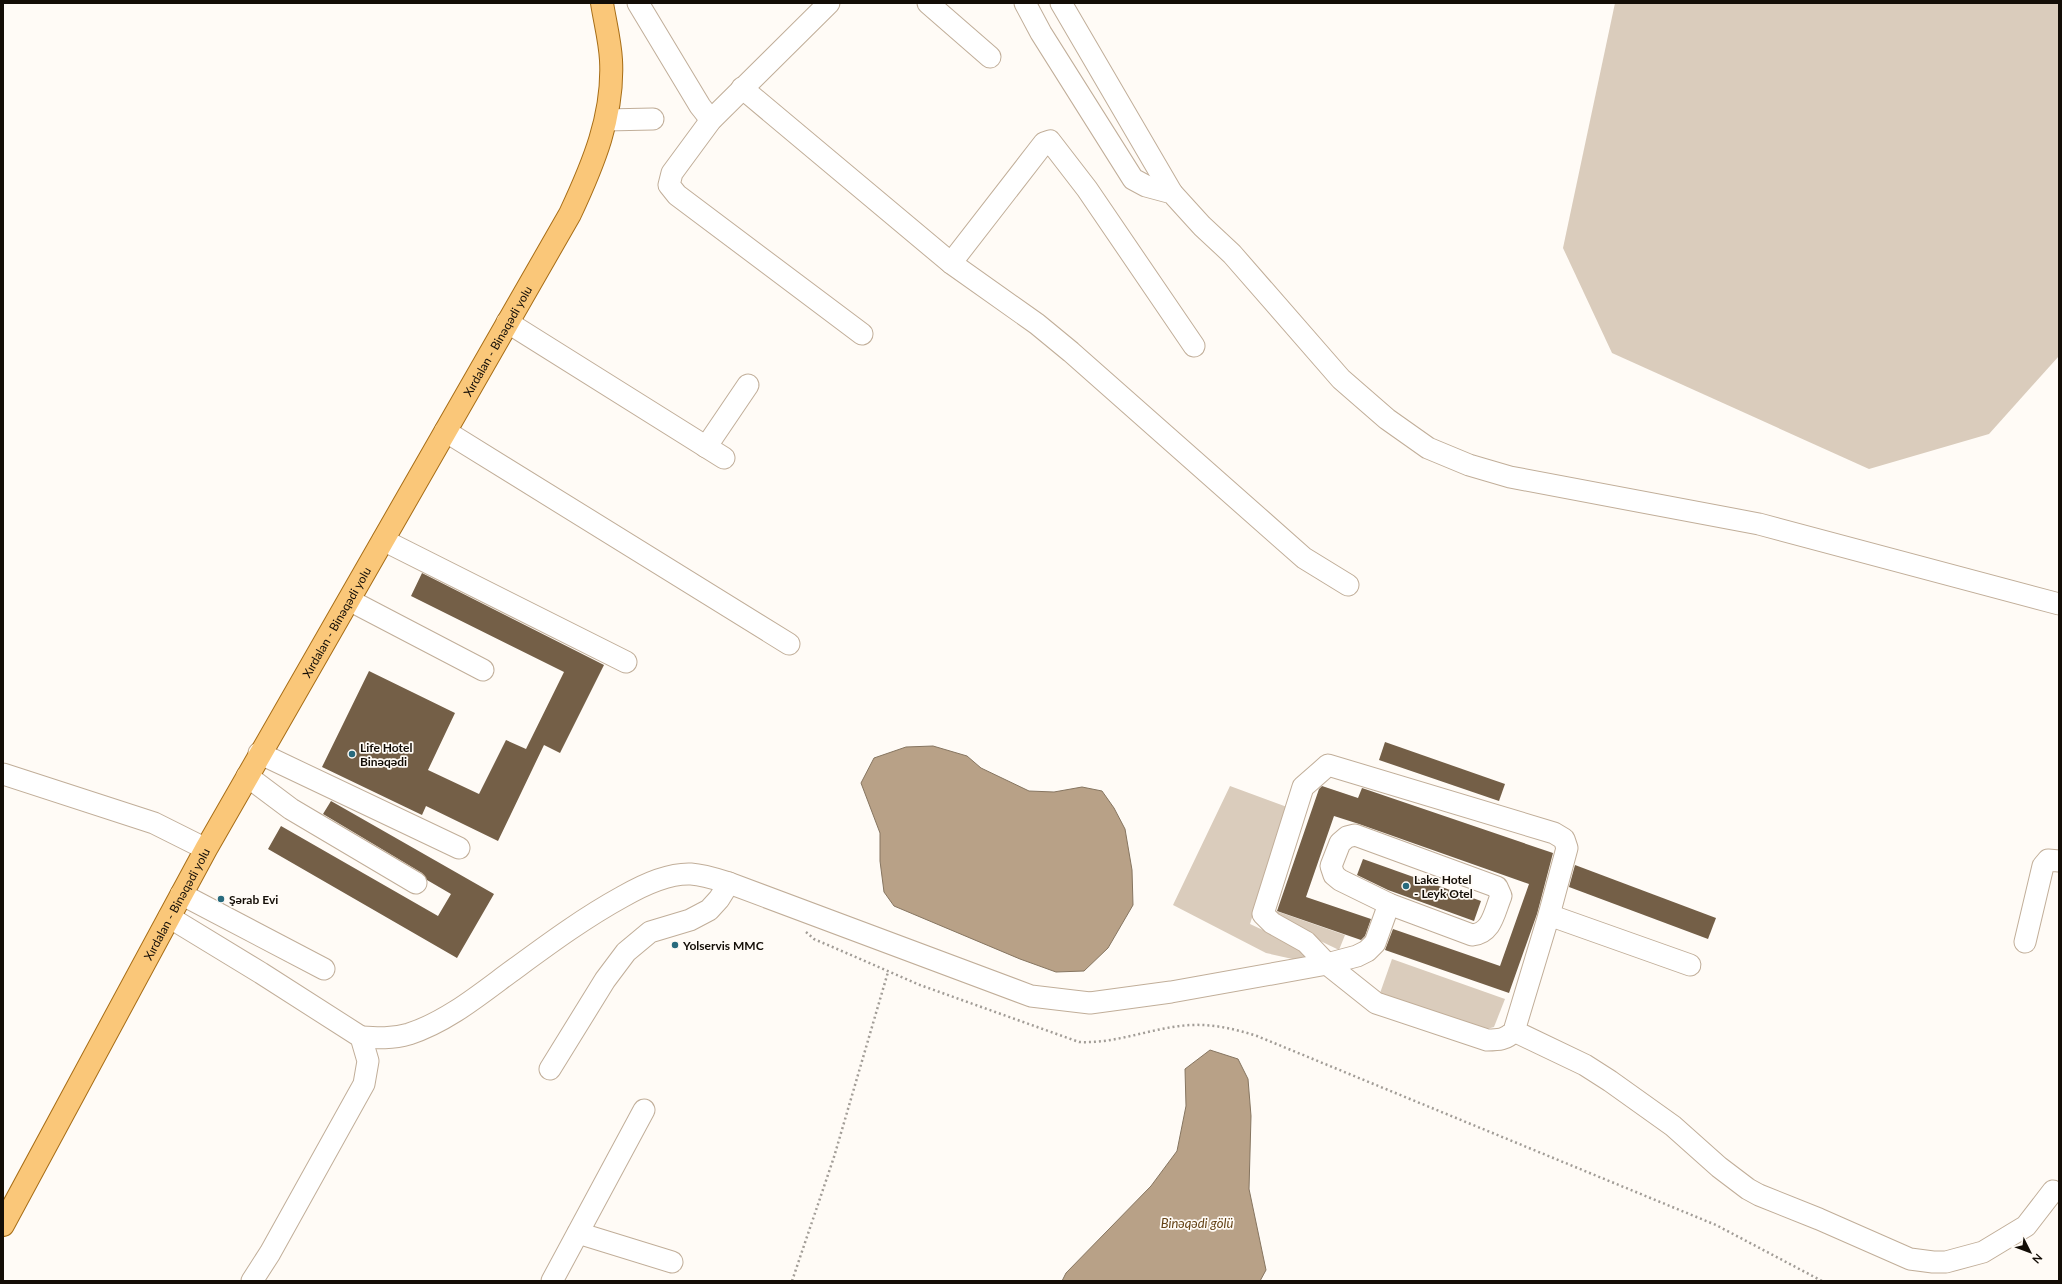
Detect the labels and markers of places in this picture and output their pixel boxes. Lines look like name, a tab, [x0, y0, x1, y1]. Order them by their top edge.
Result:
place label: Life Hotel Binəqədi	[360, 740, 412, 769]
marker: Life Hotel Binəqədi	[347, 749, 357, 759]
place label: Lake Hotel - Leyk Otel	[1414, 872, 1473, 901]
marker: Lake Hotel - Leyk Otel	[1401, 881, 1411, 891]
place label: Şərab Evi	[229, 892, 278, 907]
marker: Şərab Evi	[216, 894, 226, 904]
place label: Yolservis MMC	[682, 938, 764, 953]
marker: Yolservis MMC	[670, 940, 680, 950]

